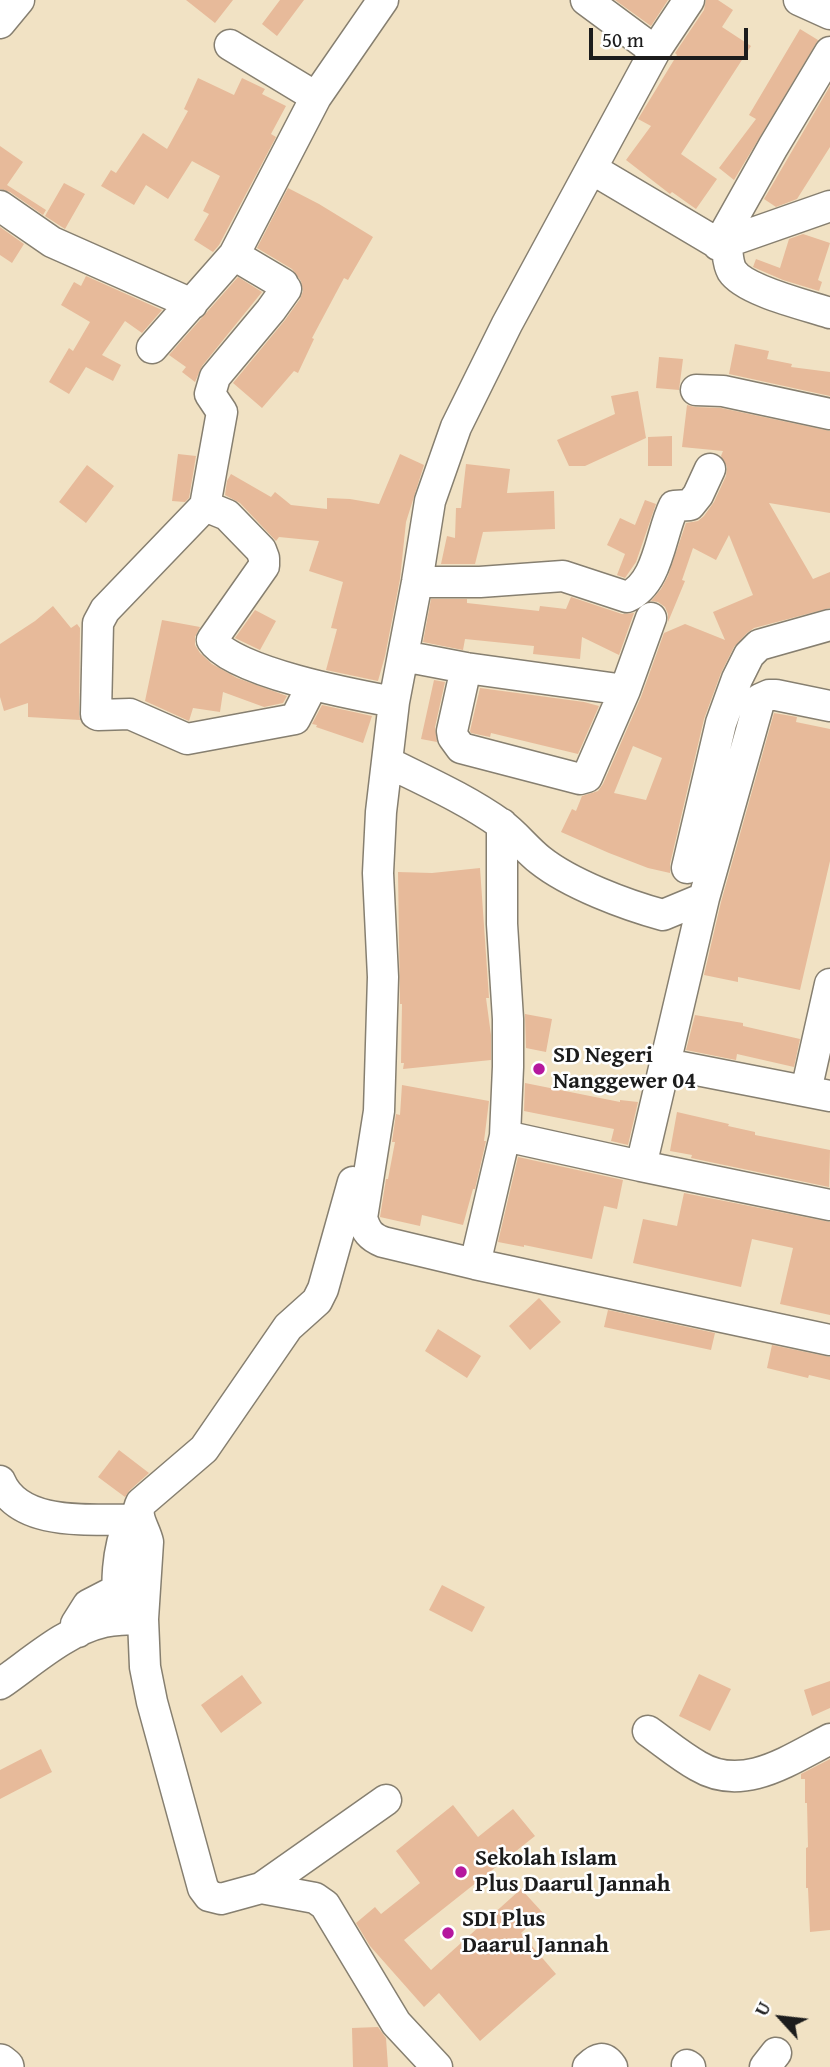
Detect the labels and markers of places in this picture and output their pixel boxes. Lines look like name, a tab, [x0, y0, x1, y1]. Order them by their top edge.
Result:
place label: SD Negeri Nanggewer 04	[553, 1042, 696, 1096]
marker: SD Negeri Nanggewer 04	[531, 1061, 547, 1077]
place label: Sekolah Islam Plus Daarul Jannah	[475, 1845, 670, 1899]
marker: Sekolah Islam Plus Daarul Jannah	[453, 1864, 469, 1880]
place label: SDI Plus Daarul Jannah	[462, 1906, 609, 1960]
marker: SDI Plus Daarul Jannah	[440, 1925, 456, 1941]

